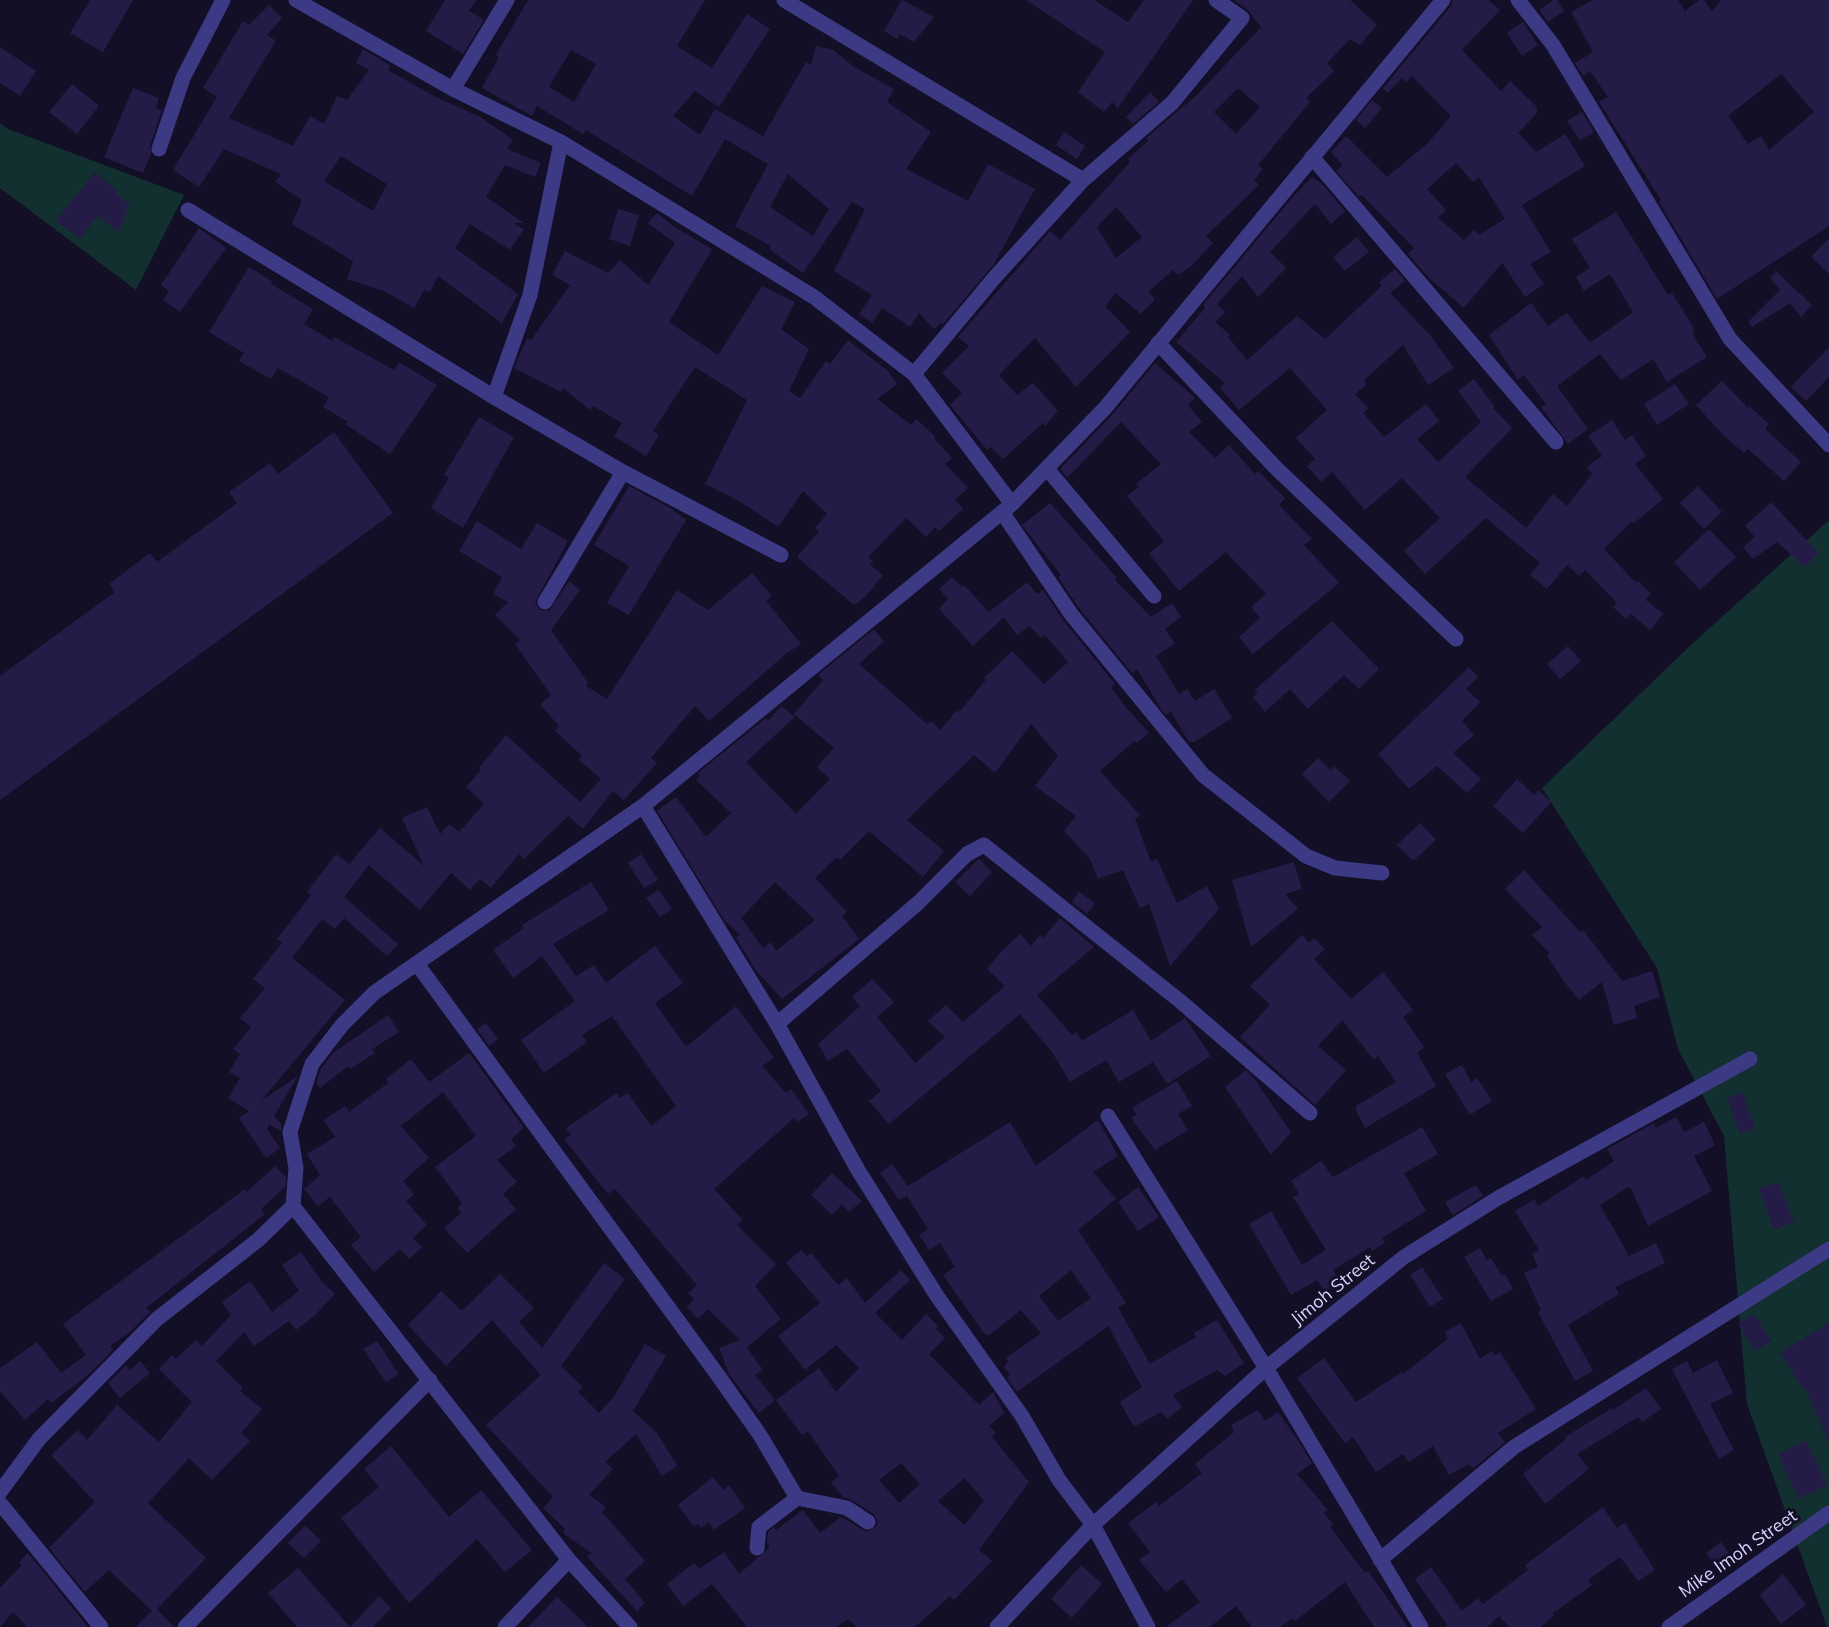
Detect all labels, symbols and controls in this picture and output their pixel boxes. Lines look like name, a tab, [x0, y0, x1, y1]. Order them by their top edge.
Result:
street label: Jimoh Street	[1287, 1250, 1379, 1330]
street label: Mike Imoh Street	[1675, 1505, 1801, 1603]

